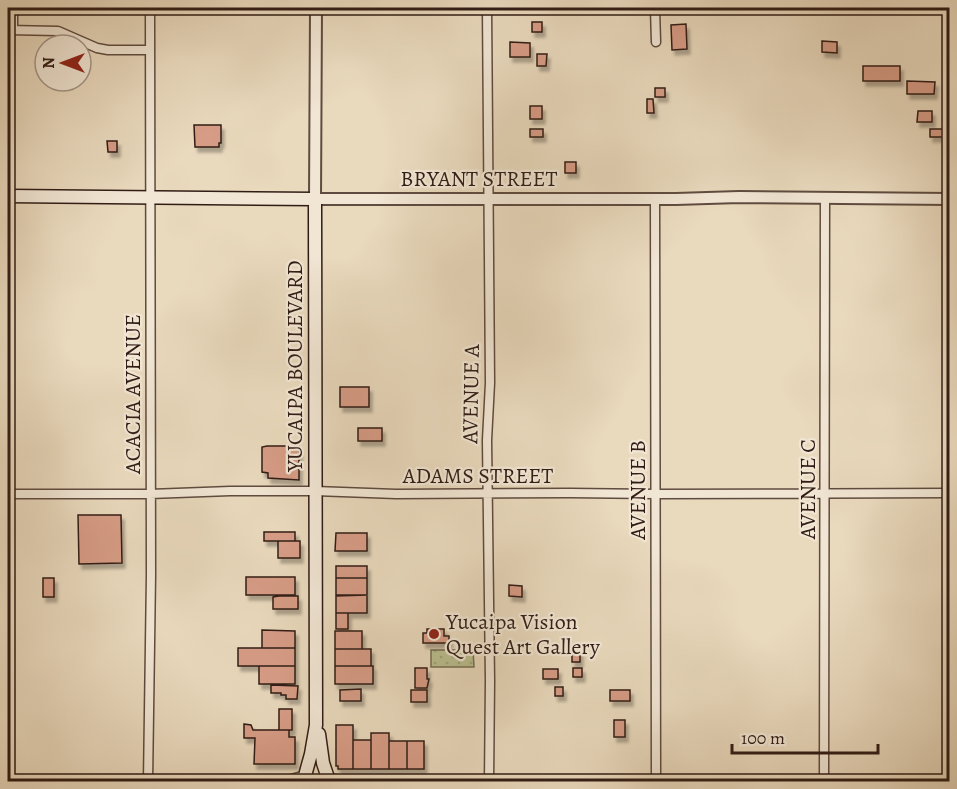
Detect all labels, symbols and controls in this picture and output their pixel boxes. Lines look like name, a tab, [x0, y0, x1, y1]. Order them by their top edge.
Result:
north arrow	[33, 33, 93, 93]
text: N	[38, 57, 60, 69]
street label: BRYANT STREET	[400, 164, 558, 194]
street label: YUCAIPA BOULEVARD	[280, 260, 310, 473]
street label: ACACIA AVENUE	[118, 314, 148, 475]
street label: AVENUE A	[455, 343, 487, 445]
street label: AVENUE C	[793, 439, 823, 540]
street label: AVENUE B	[623, 440, 653, 541]
street label: ADAMS STREET	[402, 461, 553, 491]
place label: Yucaipa Vision Quest Art Gallery	[445, 607, 600, 662]
marker: Yucaipa Vision Quest Art Gallery	[427, 627, 441, 641]
scale bar	[732, 717, 878, 755]
text: 100 m	[741, 726, 785, 750]

